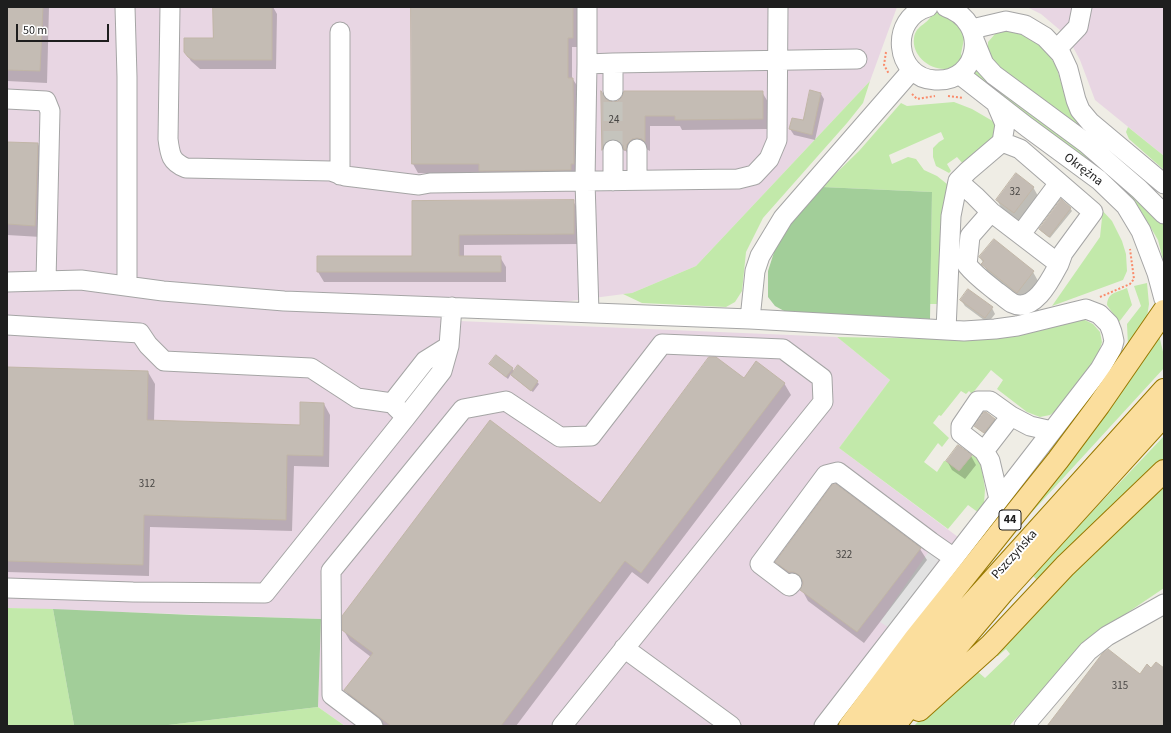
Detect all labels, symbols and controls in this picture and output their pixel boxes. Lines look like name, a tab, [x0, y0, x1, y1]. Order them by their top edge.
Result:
scale bar	[18, 16, 111, 42]
text: 50 m	[23, 22, 47, 39]
house number: 24	[609, 114, 619, 128]
street label: Okrężna	[1060, 150, 1106, 190]
house number: 32	[1010, 186, 1020, 200]
house number: 312	[139, 478, 155, 492]
road number: 44	[999, 510, 1021, 530]
street label: Pszczyńska	[989, 527, 1041, 583]
house number: 322	[836, 549, 852, 563]
house number: 315	[1112, 680, 1128, 694]

